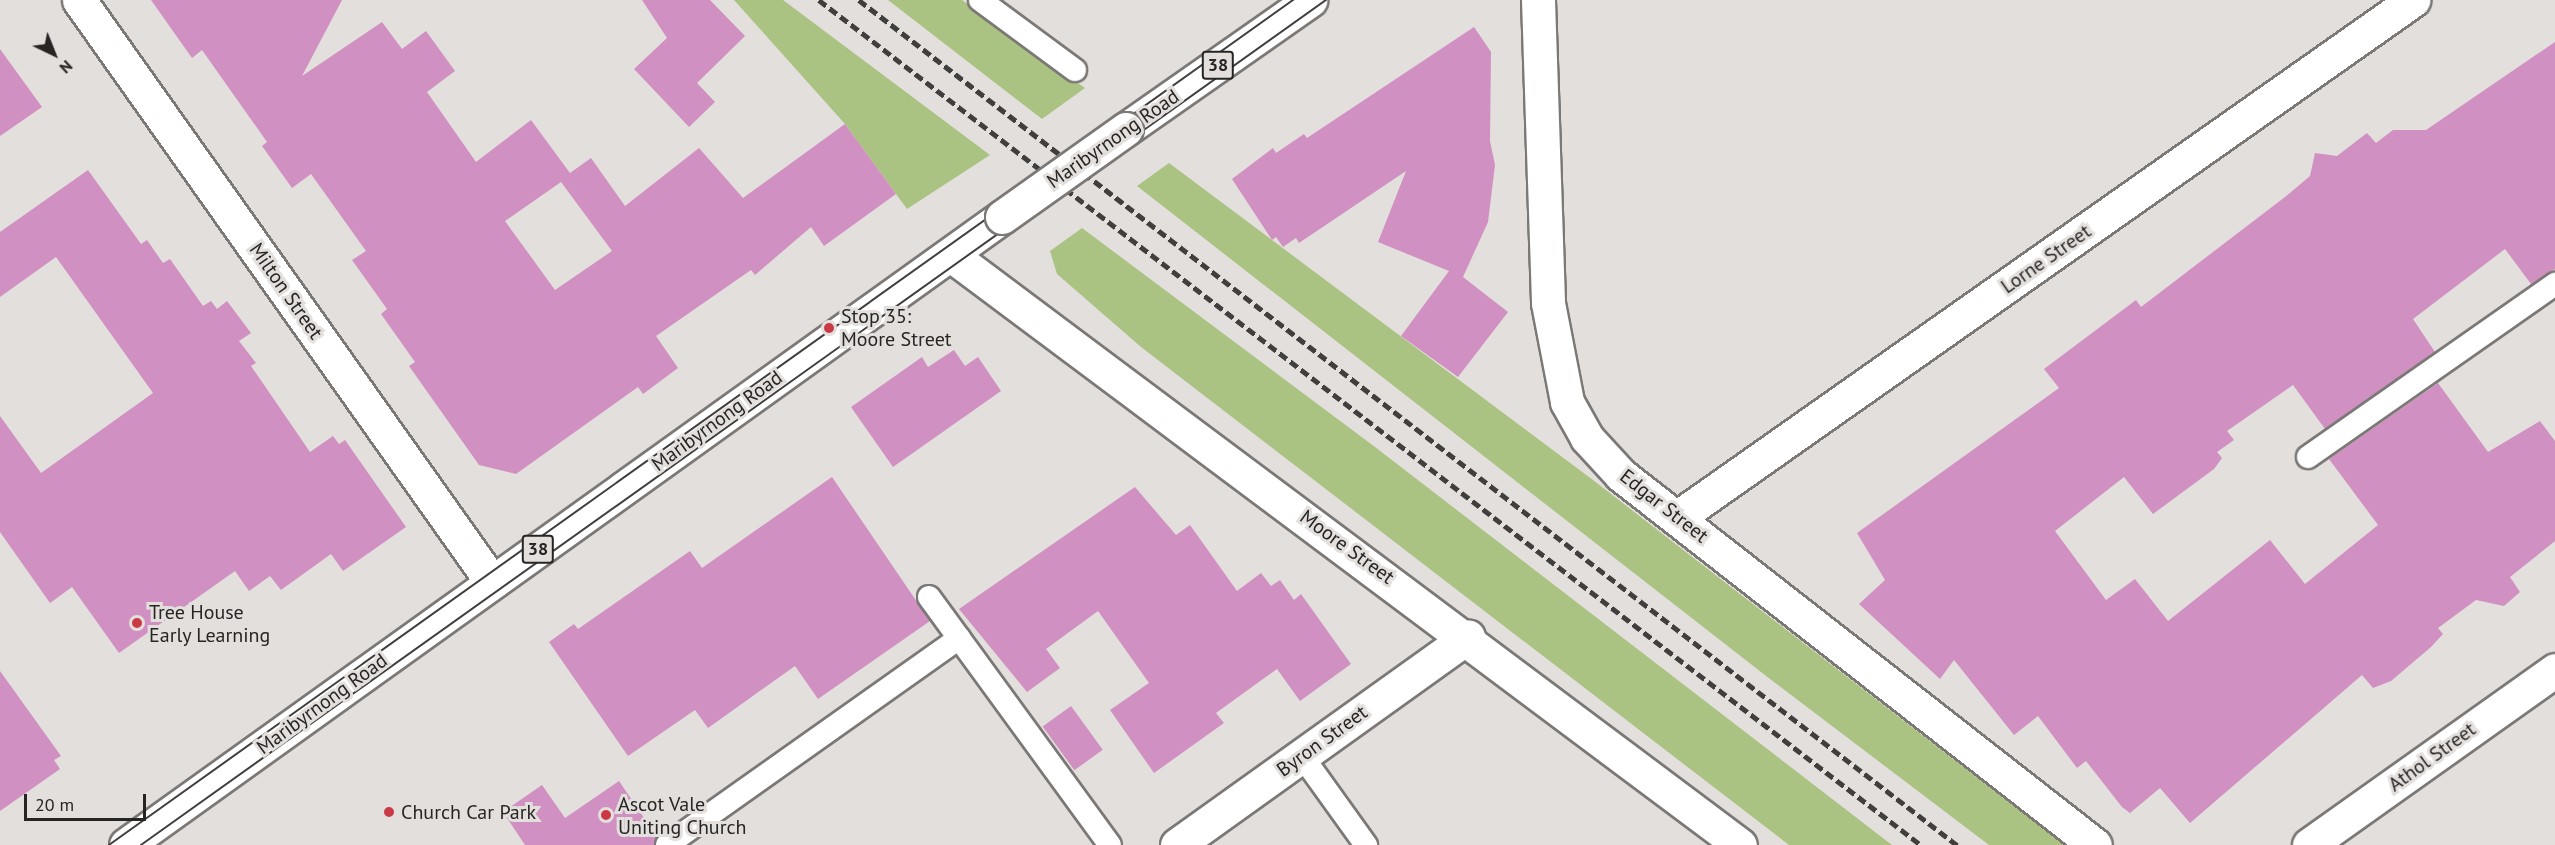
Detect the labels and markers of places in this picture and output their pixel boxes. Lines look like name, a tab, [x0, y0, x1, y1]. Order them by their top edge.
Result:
place label: Stop 35: Moore Street	[841, 304, 952, 351]
marker: Stop 35: Moore Street	[822, 321, 836, 335]
place label: Tree House Early Learning	[149, 600, 271, 647]
marker: Tree House Early Learning	[130, 616, 144, 630]
place label: Ascot Vale Uniting Church	[618, 792, 746, 839]
place label: Church Car Park	[401, 800, 536, 824]
marker: Church Car Park	[382, 805, 396, 819]
marker: Ascot Vale Uniting Church	[599, 808, 613, 822]

